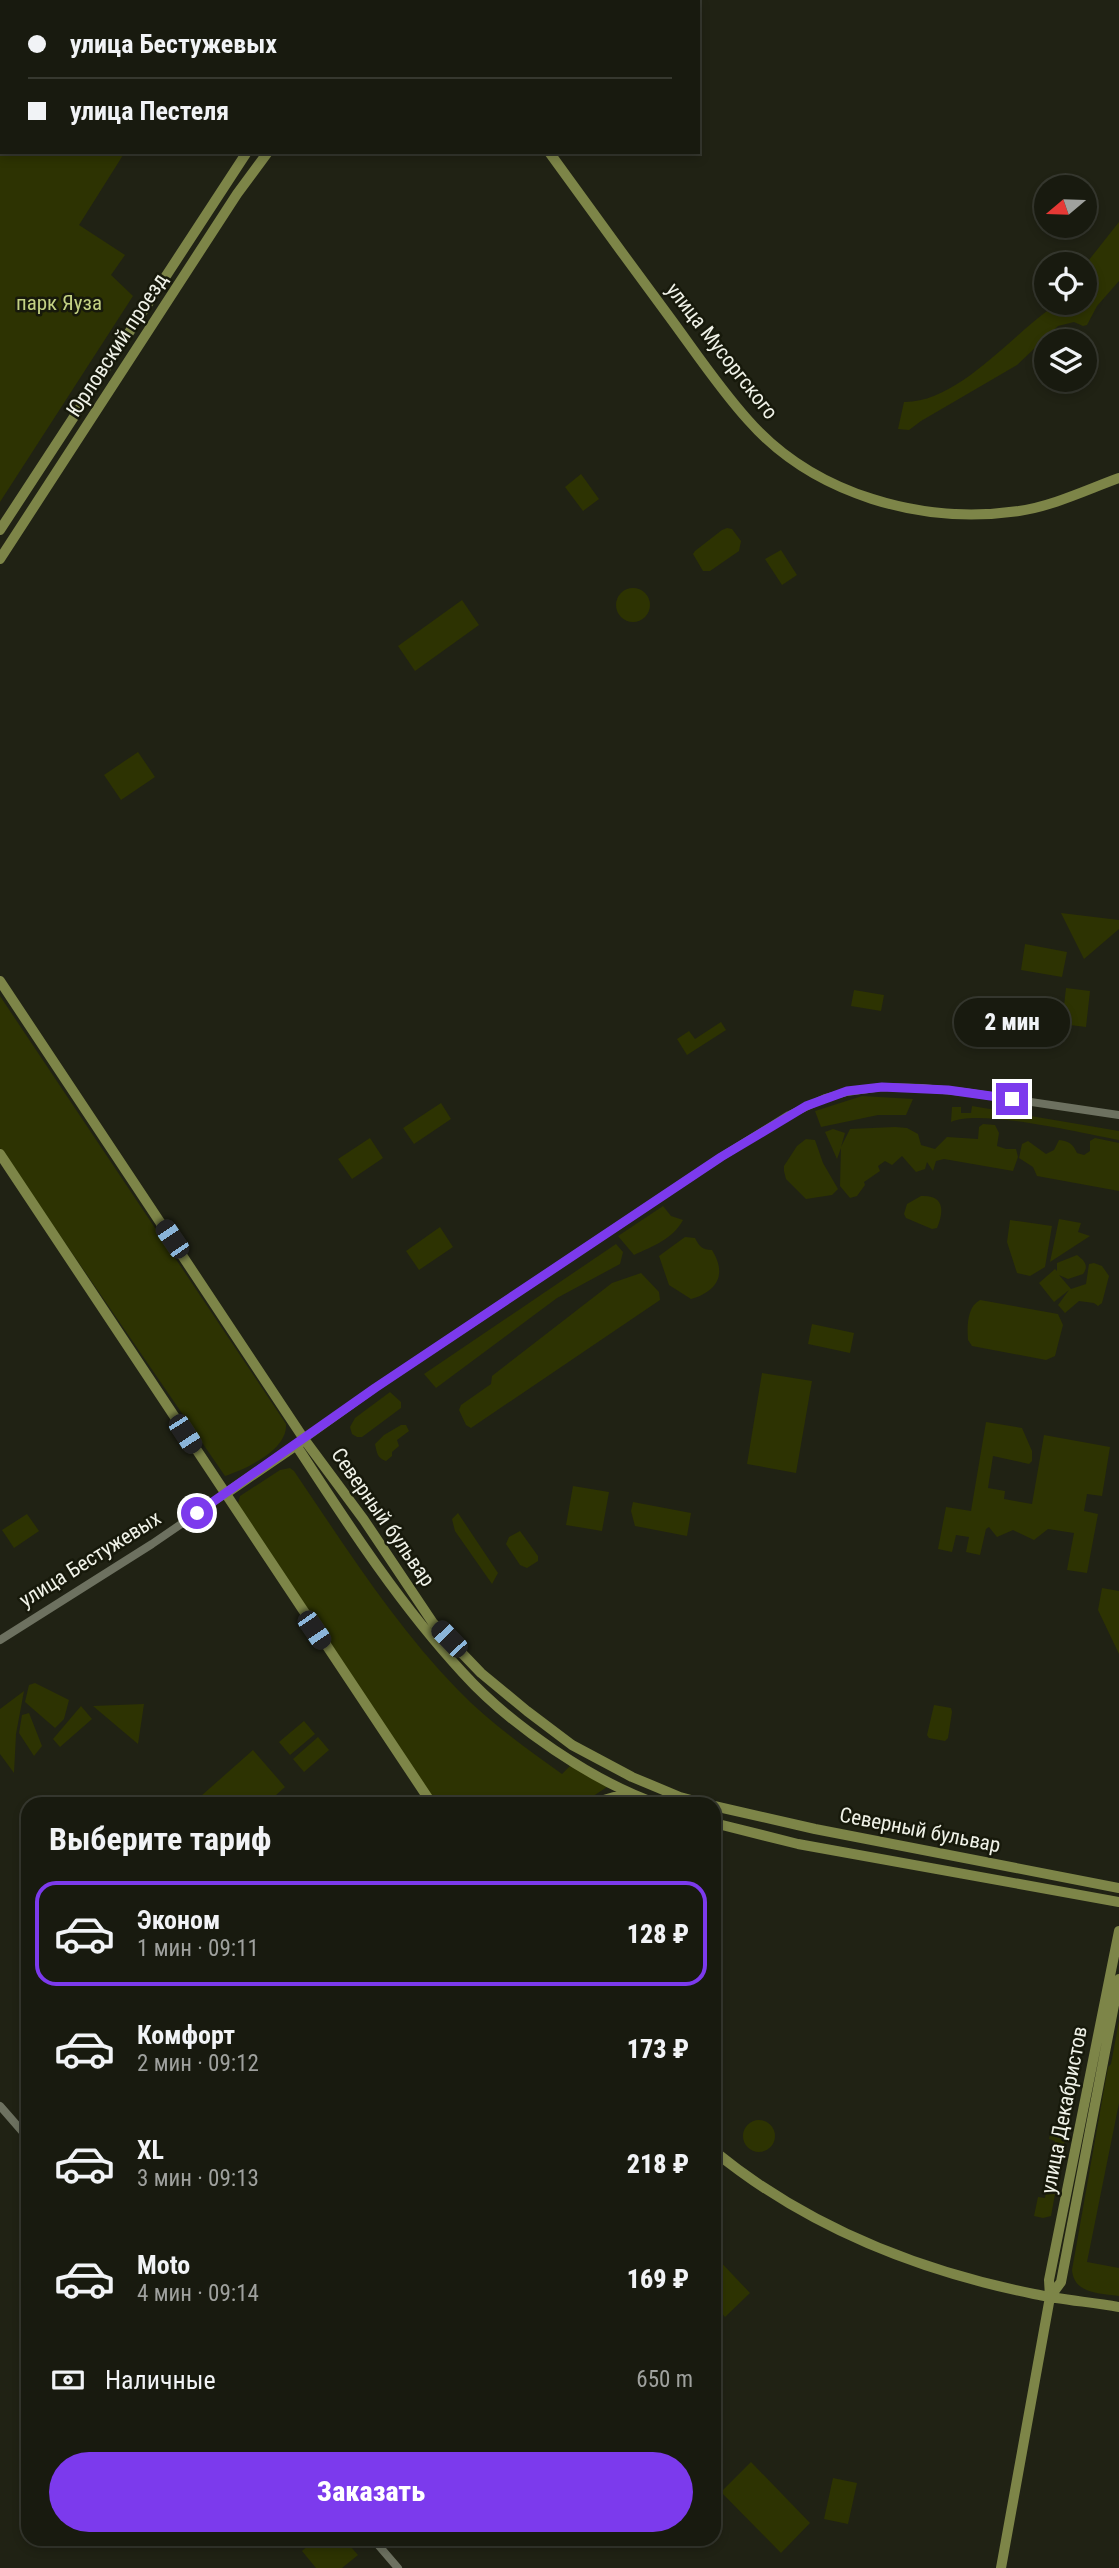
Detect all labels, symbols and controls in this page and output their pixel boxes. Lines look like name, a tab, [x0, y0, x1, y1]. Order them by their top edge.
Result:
text: улица Бестужевых	[70, 29, 277, 59]
text: улица Пестеля	[70, 96, 229, 126]
north arrow	[1034, 175, 1097, 238]
map controls	[1034, 175, 1097, 392]
button: locate	[1034, 252, 1097, 315]
street label: Юрловский проезд	[62, 269, 172, 421]
street label: улица Мусоргского	[661, 278, 783, 424]
park label: парк Яуза	[16, 291, 102, 315]
button: layers	[1034, 329, 1097, 392]
callout: 2 мин	[954, 998, 1070, 1046]
text: 2 мин	[984, 1009, 1040, 1036]
route end	[996, 1083, 1028, 1115]
car	[152, 1216, 193, 1262]
car	[165, 1411, 206, 1457]
street label: Северный бульвар	[326, 1443, 440, 1591]
route start	[181, 1497, 213, 1529]
street label: улица Бестужевых	[15, 1506, 165, 1612]
car	[294, 1607, 335, 1653]
car	[427, 1617, 472, 1661]
street label: Северный бульвар	[838, 1803, 1002, 1857]
text: Выберите тариф	[49, 1820, 271, 1858]
icon: car	[53, 1902, 116, 1965]
text: Эконом	[137, 1905, 220, 1935]
text: 128 ₽	[627, 1919, 689, 1949]
text: 1 мин · 09:11	[137, 1935, 259, 1962]
icon: car	[53, 2017, 116, 2080]
text: Комфорт	[137, 2020, 235, 2050]
street label: улица Декабристов	[1036, 2024, 1092, 2196]
text: 173 ₽	[627, 2034, 689, 2064]
text: 2 мин · 09:12	[137, 2050, 259, 2077]
icon: car	[53, 2132, 116, 2195]
text: XL	[137, 2135, 164, 2165]
text: 218 ₽	[627, 2149, 689, 2179]
text: 3 мин · 09:13	[137, 2165, 259, 2192]
icon: car	[53, 2247, 116, 2310]
text: Moto	[137, 2250, 190, 2280]
text: 169 ₽	[627, 2264, 689, 2294]
text: 4 мин · 09:14	[137, 2280, 259, 2307]
icon: cash	[49, 2361, 87, 2399]
text: Наличные	[105, 2365, 216, 2395]
text: 650 m	[636, 2366, 693, 2393]
button: Заказать	[49, 2452, 693, 2532]

